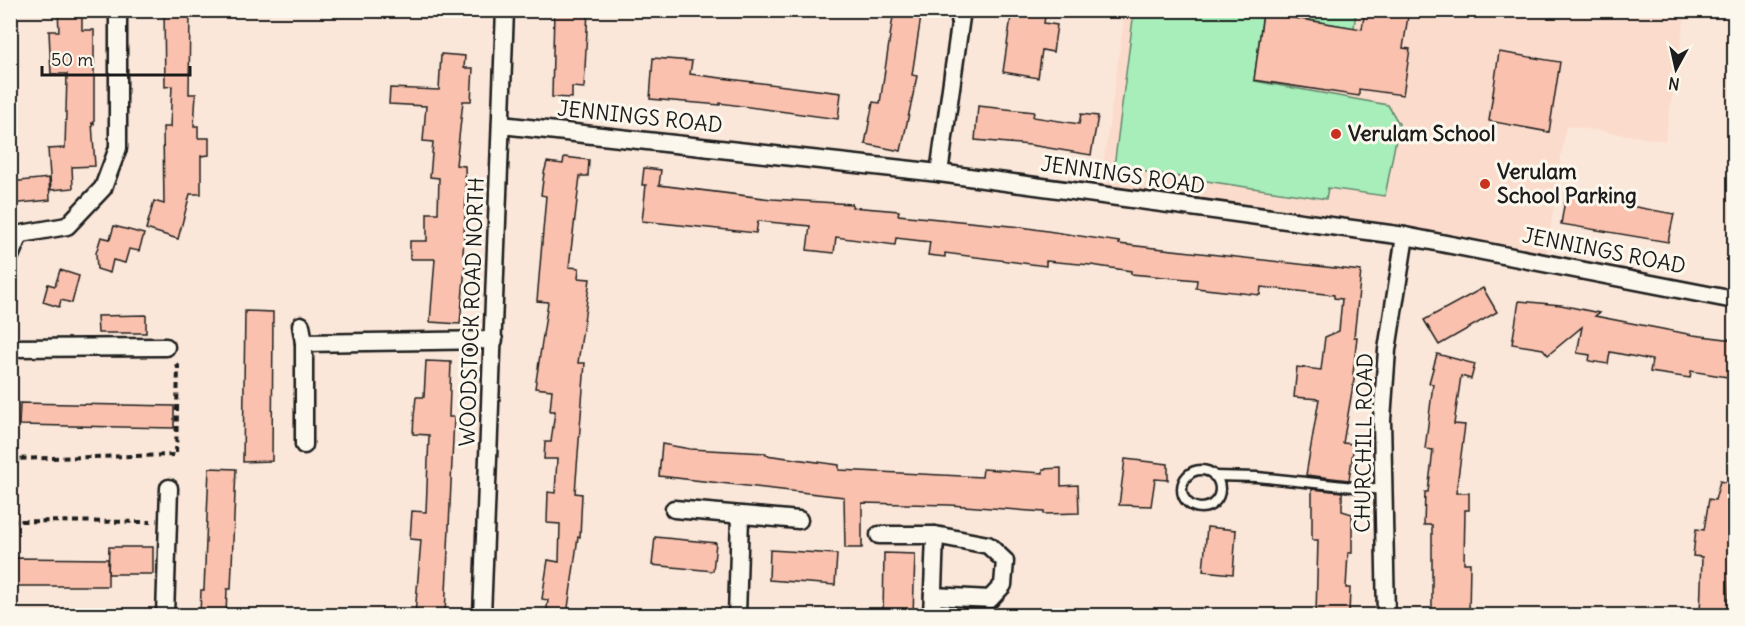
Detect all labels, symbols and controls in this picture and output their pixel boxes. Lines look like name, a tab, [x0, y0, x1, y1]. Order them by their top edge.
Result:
scale bar	[42, 39, 190, 77]
north arrow	[1646, 39, 1706, 99]
text: 50 m	[51, 48, 93, 71]
text: N	[1667, 73, 1681, 95]
street label: JENNINGS ROAD	[556, 94, 724, 139]
place label: Verulam School	[1348, 120, 1495, 147]
marker: Verulam School	[1329, 127, 1343, 141]
street label: JENNINGS ROAD	[1039, 150, 1207, 199]
place label: Verulam School Parking	[1497, 158, 1637, 209]
street label: WOODSTOCK ROAD NORTH	[453, 177, 490, 447]
marker: Verulam School Parking	[1478, 177, 1492, 191]
street label: JENNINGS ROAD	[1520, 221, 1688, 280]
street label: CHURCHILL ROAD	[1348, 353, 1379, 533]

